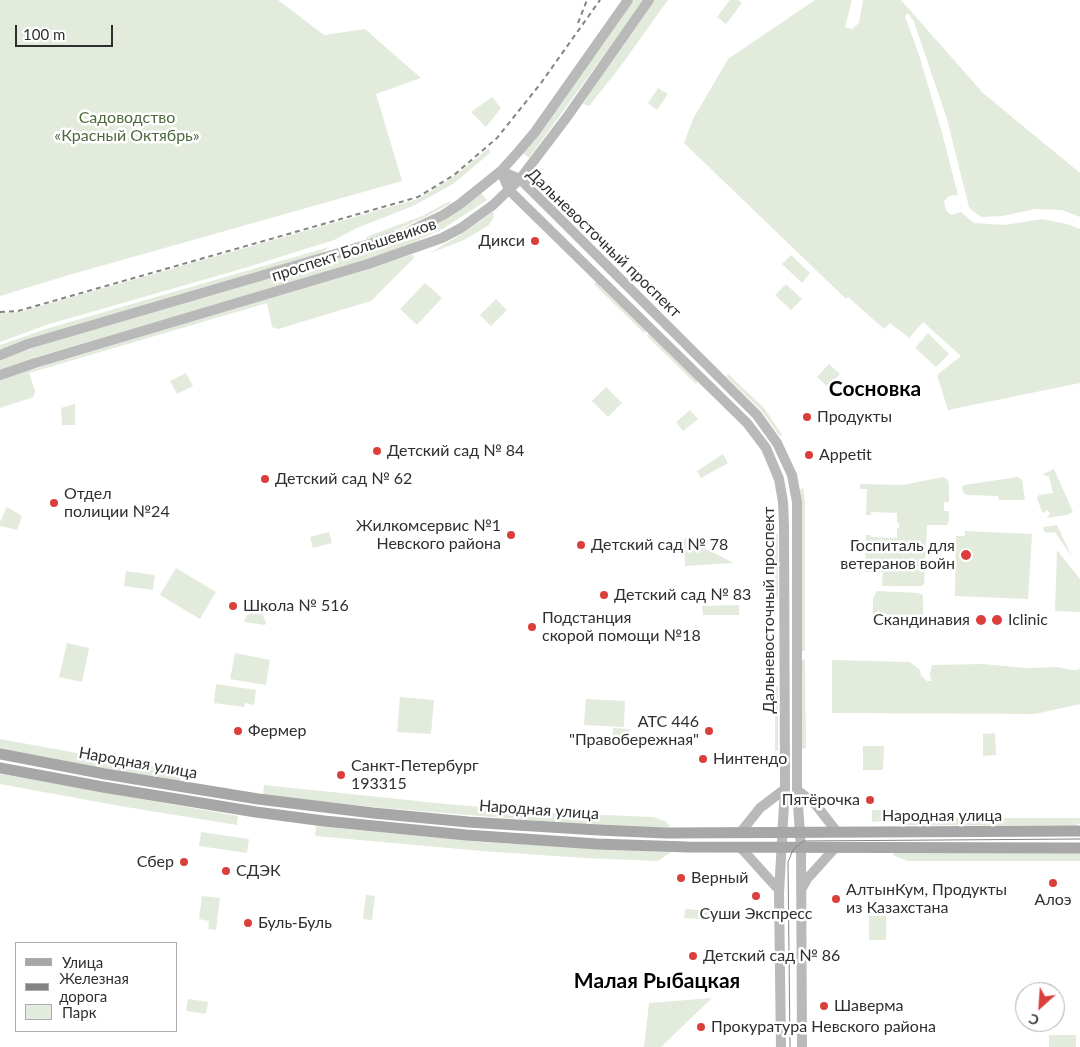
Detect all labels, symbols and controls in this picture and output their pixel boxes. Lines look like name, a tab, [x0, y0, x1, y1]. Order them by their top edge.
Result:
scale bar	[18, 15, 115, 47]
text: 100 m	[23, 25, 65, 43]
park label: Садоводство «Красный Октябрь»	[54, 108, 200, 146]
street label: Дальневосточный проспект	[523, 164, 685, 322]
street label: проспект Большевиков	[269, 214, 439, 286]
place label: Дикси	[479, 231, 525, 251]
marker: Дикси	[529, 235, 541, 247]
district label: Сосновка	[829, 376, 921, 402]
place label: Продукты	[817, 407, 892, 427]
marker: Продукты	[801, 411, 813, 423]
place label: Детский сад № 84	[387, 441, 524, 461]
marker: Детский сад № 84	[371, 445, 383, 457]
place label: Appetit	[819, 445, 872, 465]
marker: Appetit	[803, 449, 815, 461]
place label: Детский сад № 62	[275, 469, 412, 489]
marker: Детский сад № 62	[259, 473, 271, 485]
place label: Отдел полиции №24	[64, 484, 170, 522]
marker: Отдел полиции №24	[48, 497, 60, 509]
street label: Дальневосточный проспект	[759, 506, 779, 714]
place label: Жилкомсервис №1 Невского района	[356, 516, 501, 554]
marker: Жилкомсервис №1 Невского района	[505, 529, 517, 541]
place label: Детский сад № 78	[591, 535, 728, 555]
place label: Госпиталь для ветеранов войн	[840, 536, 955, 574]
marker: Детский сад № 78	[575, 539, 587, 551]
marker: Госпиталь для ветеранов войн	[959, 548, 973, 562]
place label: Детский сад № 83	[614, 585, 751, 605]
marker: Детский сад № 83	[598, 589, 610, 601]
place label: Школа № 516	[243, 596, 349, 616]
marker: Школа № 516	[227, 600, 239, 612]
place label: Подстанция скорой помощи №18	[542, 608, 701, 646]
place label: Скандинавия	[873, 610, 970, 630]
place label: Iclinic	[1008, 610, 1048, 630]
marker: Скандинавия	[974, 613, 988, 627]
marker: Iclinic	[990, 613, 1004, 627]
marker: Подстанция скорой помощи №18	[526, 621, 538, 633]
place label: АТС 446 "Правобережная"	[569, 712, 699, 750]
place label: Фермер	[248, 721, 307, 741]
marker: Фермер	[232, 725, 244, 737]
marker: АТС 446 "Правобережная"	[703, 725, 715, 737]
street label: Народная улица	[77, 743, 199, 783]
place label: Нинтендо	[713, 749, 787, 769]
marker: Нинтендо	[697, 753, 709, 765]
place label: Санкт-Петербург 193315	[351, 756, 478, 794]
marker: Санкт-Петербург 193315	[335, 769, 347, 781]
place label: Пятёрочка	[782, 790, 860, 810]
marker: Пятёрочка	[864, 794, 876, 806]
street label: Народная улица	[478, 796, 600, 824]
street label: Народная улица	[882, 806, 1002, 826]
place label: Сбер	[137, 852, 174, 872]
marker: Сбер	[178, 856, 190, 868]
place label: СДЭК	[236, 861, 281, 881]
marker: СДЭК	[220, 865, 232, 877]
place label: Верный	[691, 868, 748, 888]
marker: Верный	[675, 872, 687, 884]
marker: Алоэ	[1047, 877, 1059, 889]
place label: АлтынКум, Продукты из Казахстана	[846, 880, 1007, 918]
marker: Суши Экспресс	[750, 890, 762, 902]
place label: Алоэ	[1035, 890, 1071, 910]
marker: АлтынКум, Продукты из Казахстана	[830, 893, 842, 905]
place label: Суши Экспресс	[700, 904, 812, 924]
place label: Буль-Буль	[258, 913, 332, 933]
marker: Буль-Буль	[242, 917, 254, 929]
legend	[15, 942, 178, 1032]
place label: Детский сад № 86	[703, 946, 840, 966]
marker: Детский сад № 86	[687, 950, 699, 962]
text: Улица	[62, 953, 103, 971]
district label: Малая Рыбацкая	[574, 968, 740, 994]
text: Железная дорога	[59, 969, 129, 1005]
north arrow	[1015, 982, 1065, 1032]
place label: Шаверма	[834, 996, 904, 1016]
marker: Шаверма	[818, 1000, 830, 1012]
text: Парк	[62, 1003, 96, 1021]
text: С	[1026, 1010, 1042, 1030]
place label: Прокуратура Невского района	[711, 1017, 936, 1037]
marker: Прокуратура Невского района	[695, 1021, 707, 1033]

